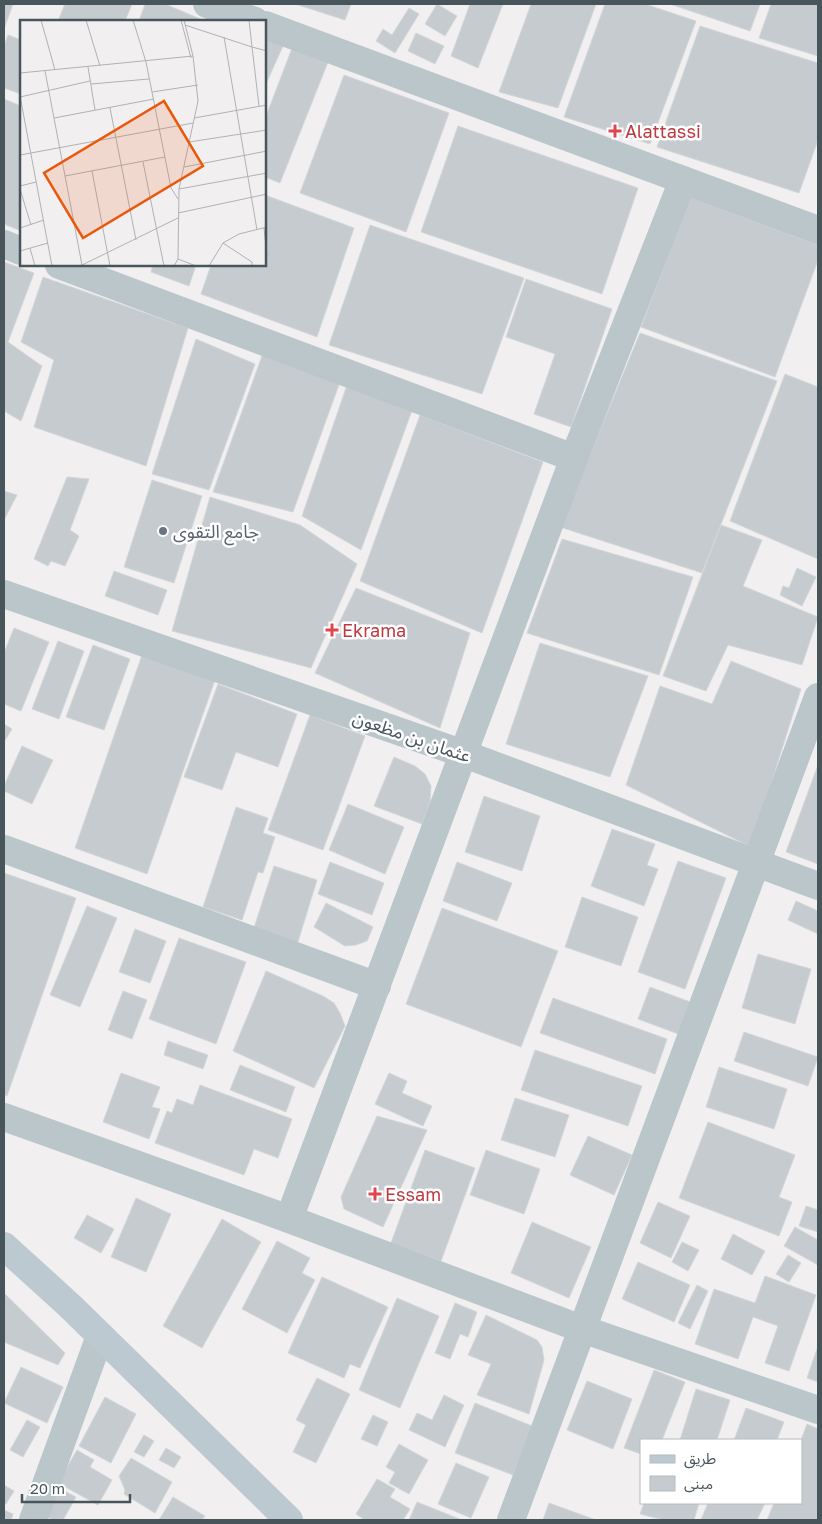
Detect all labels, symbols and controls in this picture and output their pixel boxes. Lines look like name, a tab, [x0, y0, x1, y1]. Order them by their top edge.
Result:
inset map	[20, 20, 266, 266]
place label: Alattassi	[625, 120, 701, 142]
marker: Alattassi	[609, 125, 621, 137]
place label: جامع التقوى	[173, 520, 259, 546]
marker: جامع التقوى	[157, 525, 169, 537]
place label: Ekrama	[342, 619, 406, 641]
marker: Ekrama	[326, 624, 338, 636]
street label: عثمان بن مظعون	[350, 706, 474, 767]
place label: Essam	[385, 1183, 441, 1205]
marker: Essam	[369, 1188, 381, 1200]
legend	[640, 1439, 802, 1504]
text: طريق	[684, 1449, 716, 1469]
scale bar	[22, 1472, 130, 1504]
text: مبنى	[684, 1474, 713, 1493]
text: 20 m	[30, 1479, 65, 1497]

